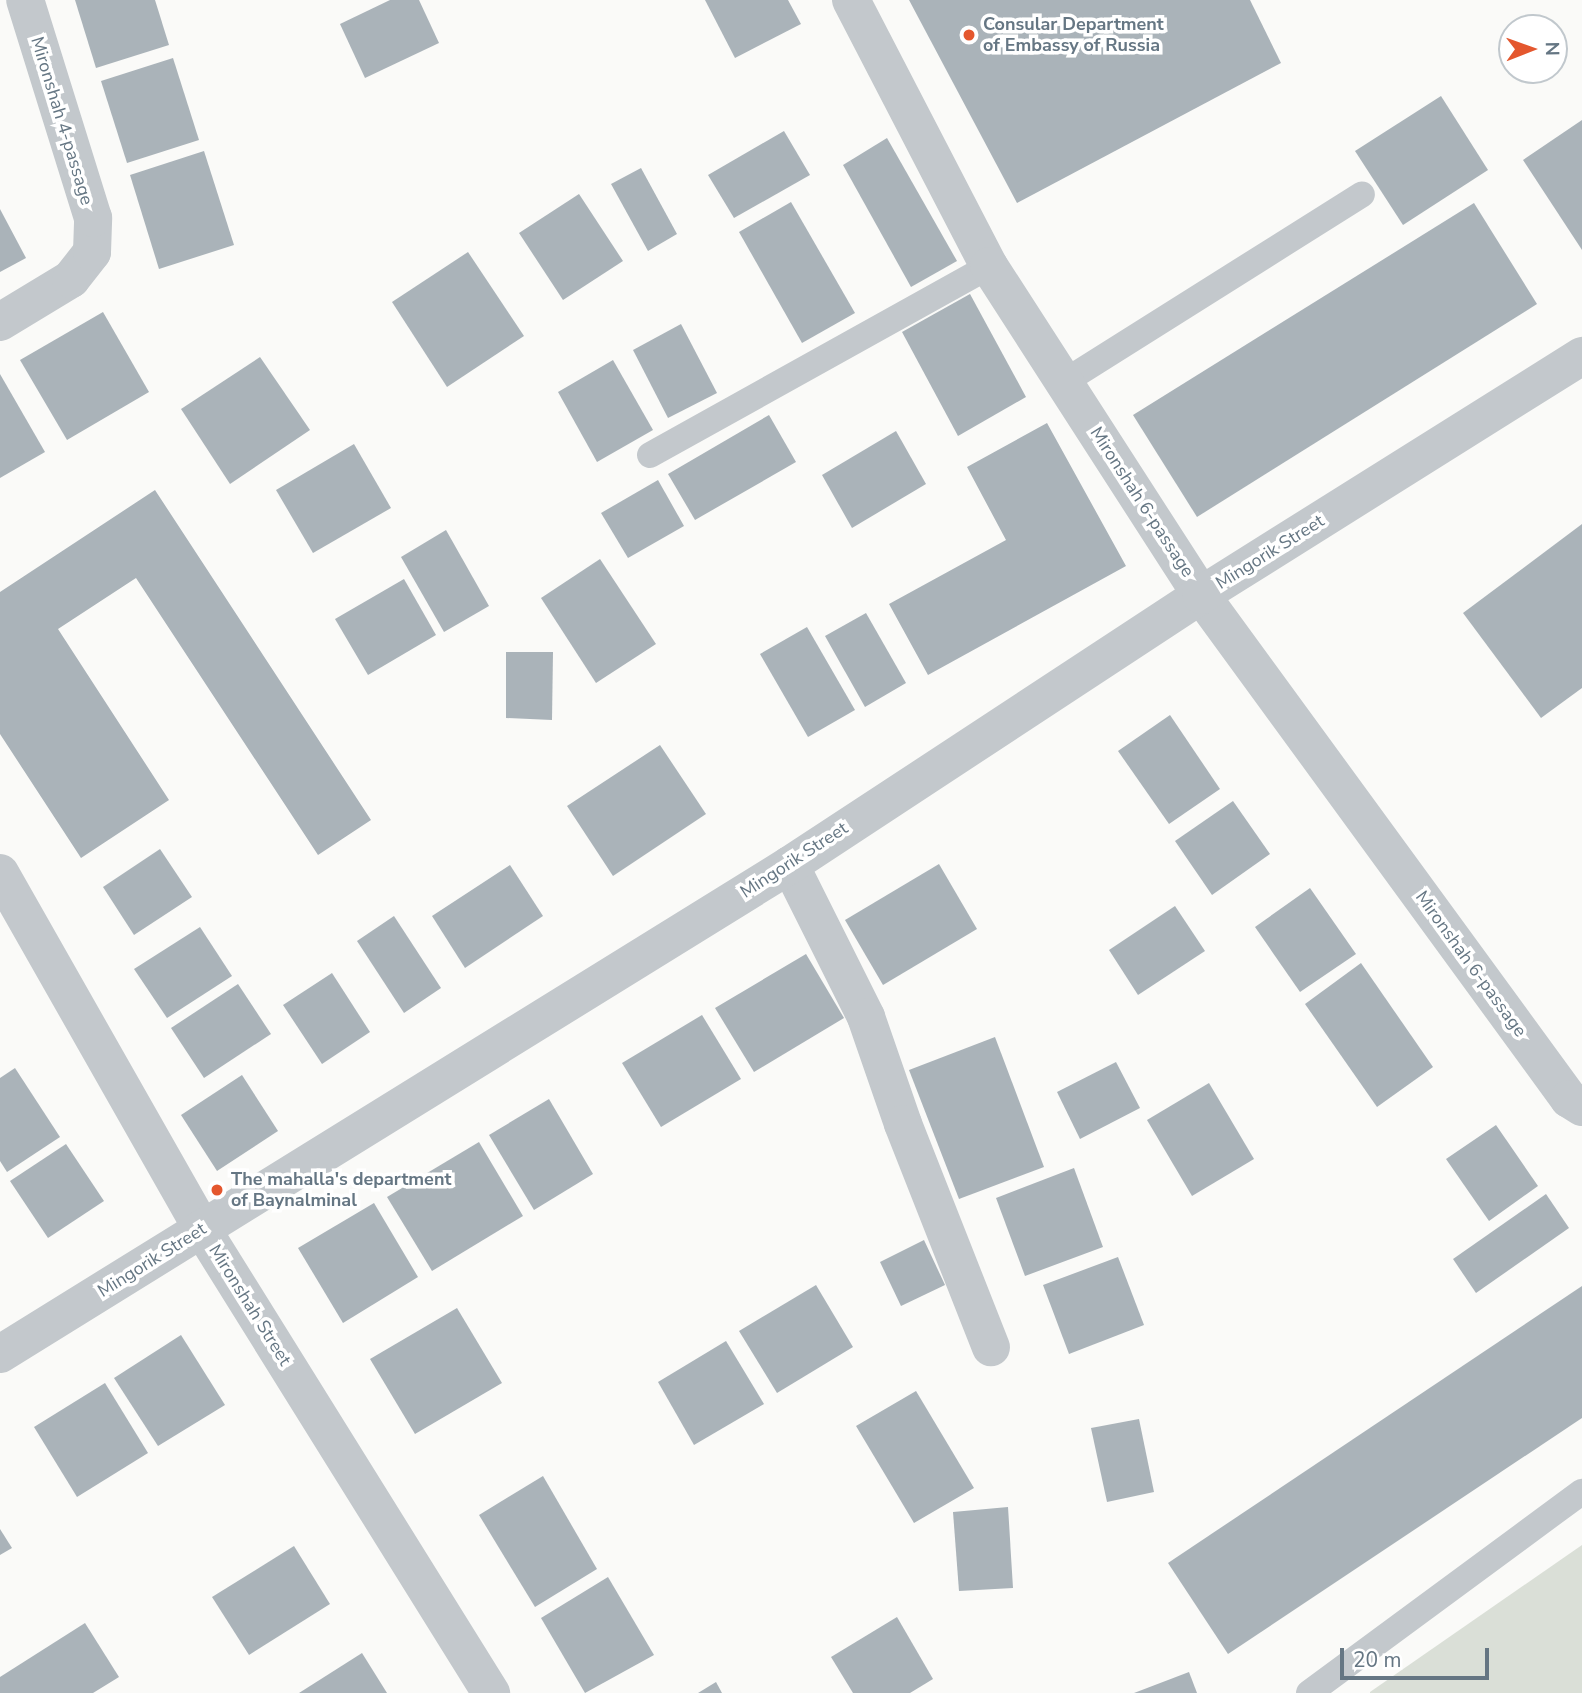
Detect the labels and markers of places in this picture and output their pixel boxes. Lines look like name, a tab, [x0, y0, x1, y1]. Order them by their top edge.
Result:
place label: Consular Department of Embassy of Russia	[983, 14, 1164, 56]
marker: Consular Department of Embassy of Russia	[961, 27, 977, 43]
place label: The mahalla's department of Baynalminal	[231, 1169, 451, 1212]
marker: The mahalla's department of Baynalminal	[209, 1182, 225, 1198]

